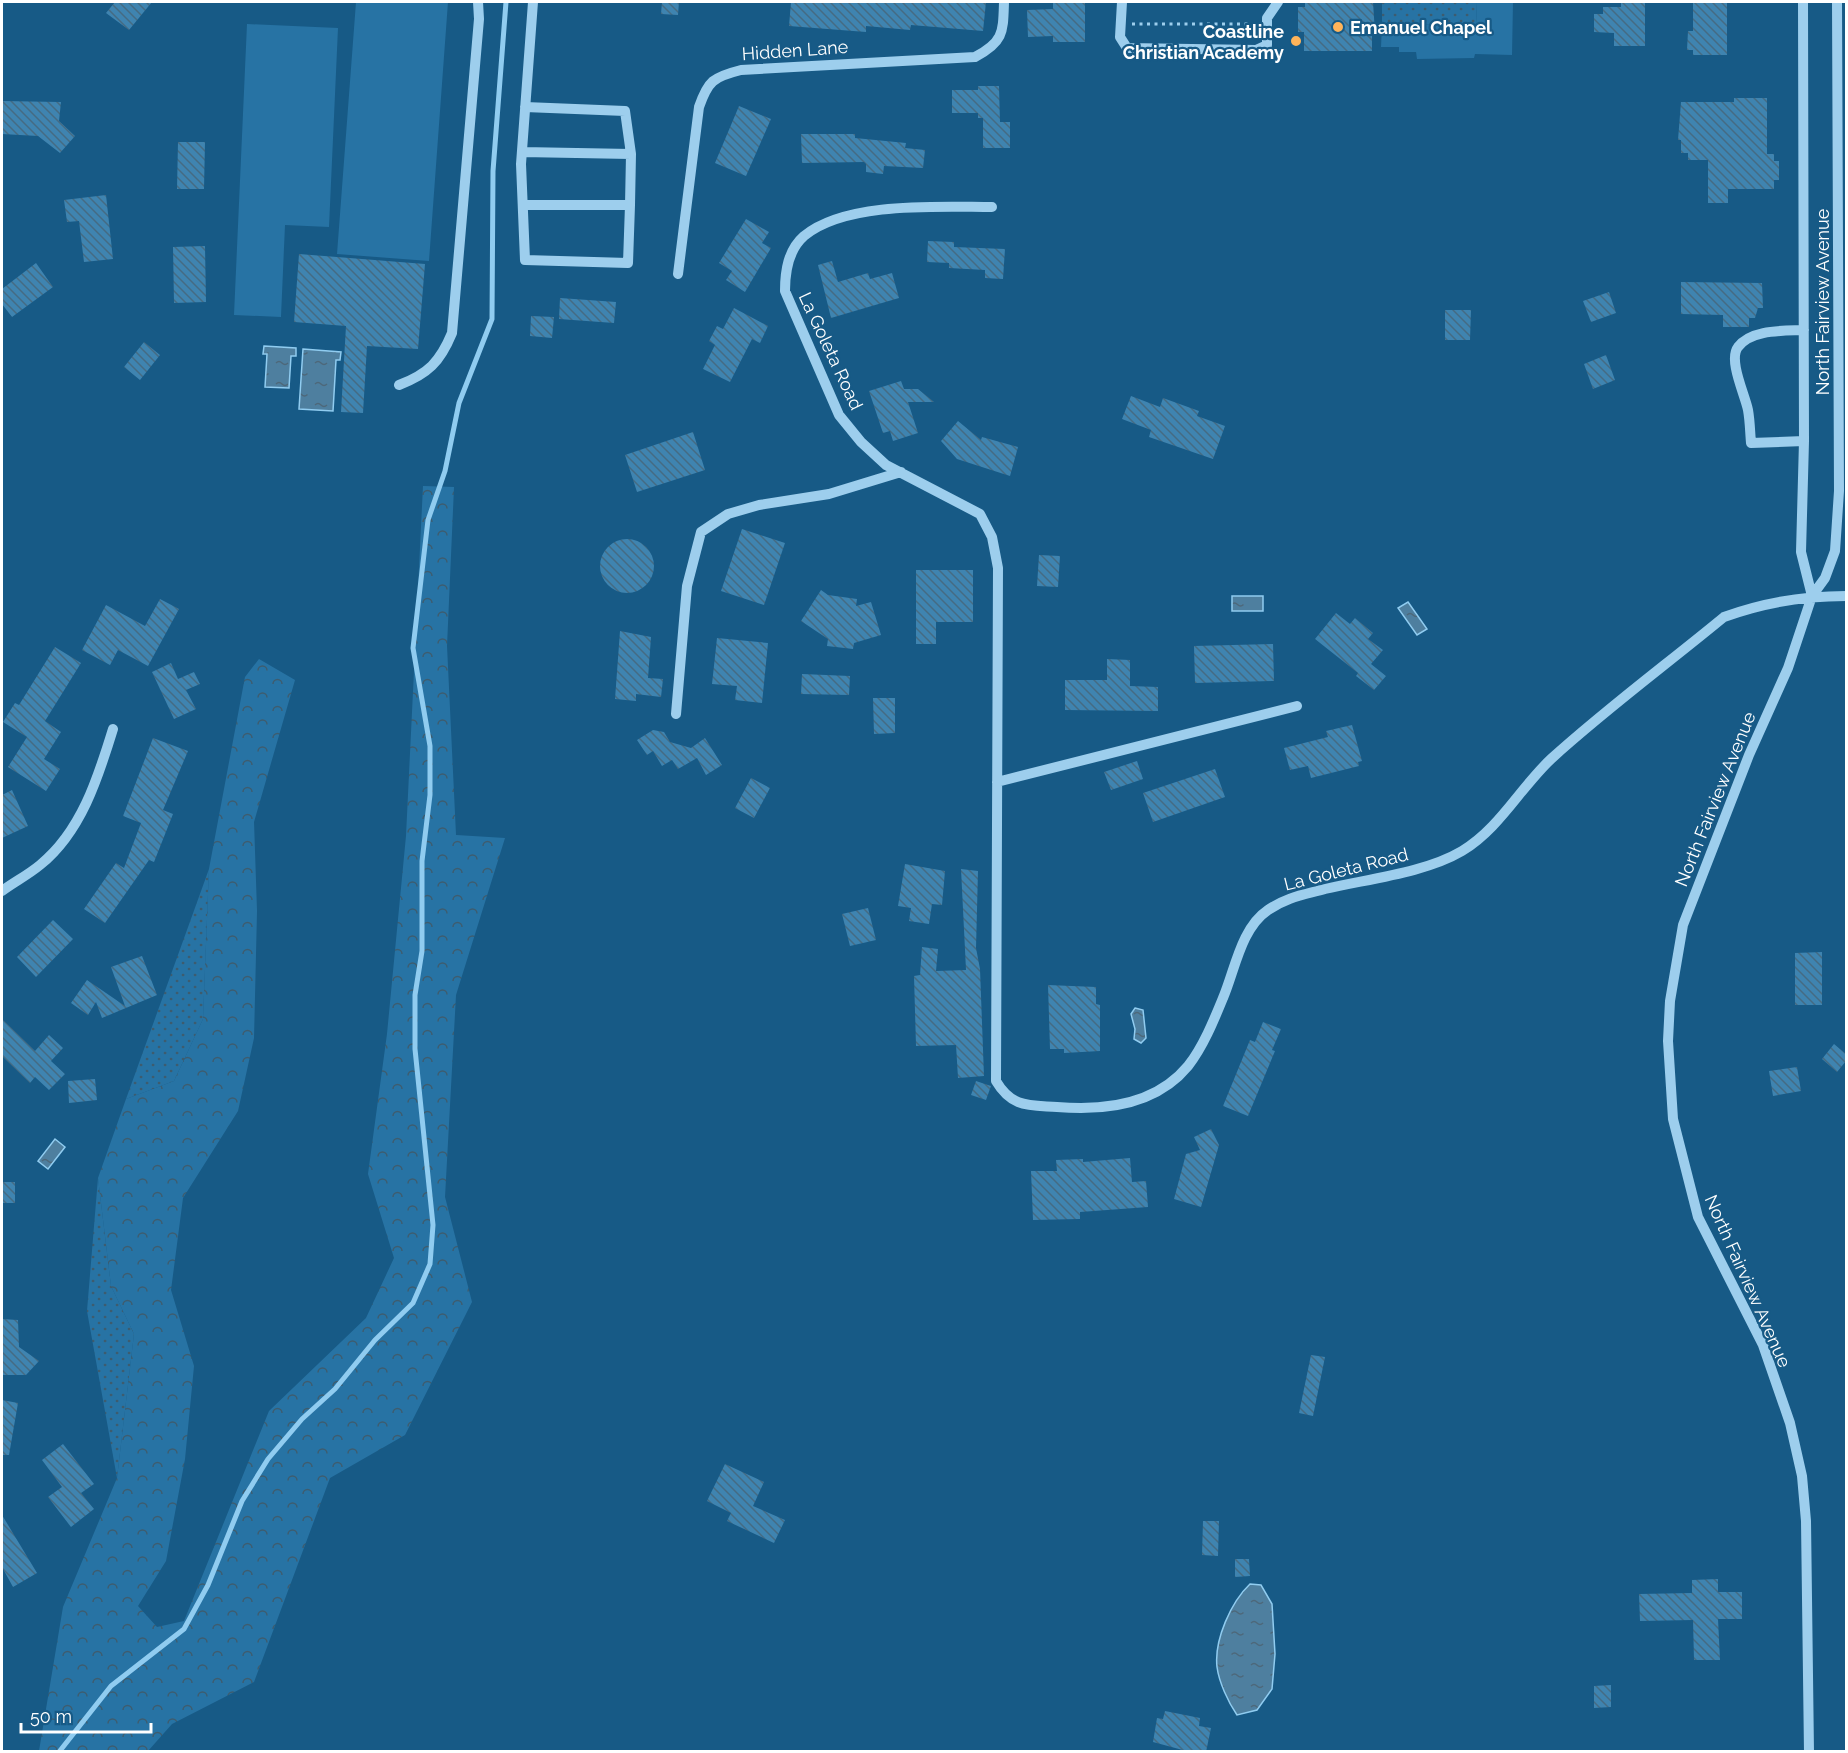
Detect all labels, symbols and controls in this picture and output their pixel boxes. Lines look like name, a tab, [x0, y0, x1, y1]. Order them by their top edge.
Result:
place label: Emanuel Chapel	[1350, 17, 1492, 38]
marker: Emanuel Chapel	[1331, 20, 1345, 34]
place label: Coastline Christian Academy	[1123, 21, 1284, 63]
marker: Coastline Christian Academy	[1289, 34, 1303, 48]
street label: Hidden Lane	[741, 36, 849, 64]
street label: North Fairview Avenue	[1812, 208, 1833, 395]
street label: La Goleta Road	[795, 289, 867, 413]
street label: North Fairview Avenue	[1670, 708, 1760, 889]
street label: La Goleta Road	[1282, 843, 1410, 895]
street label: North Fairview Avenue	[1700, 1192, 1796, 1371]
scale bar	[21, 1696, 152, 1734]
text: 50 m	[30, 1706, 72, 1727]

